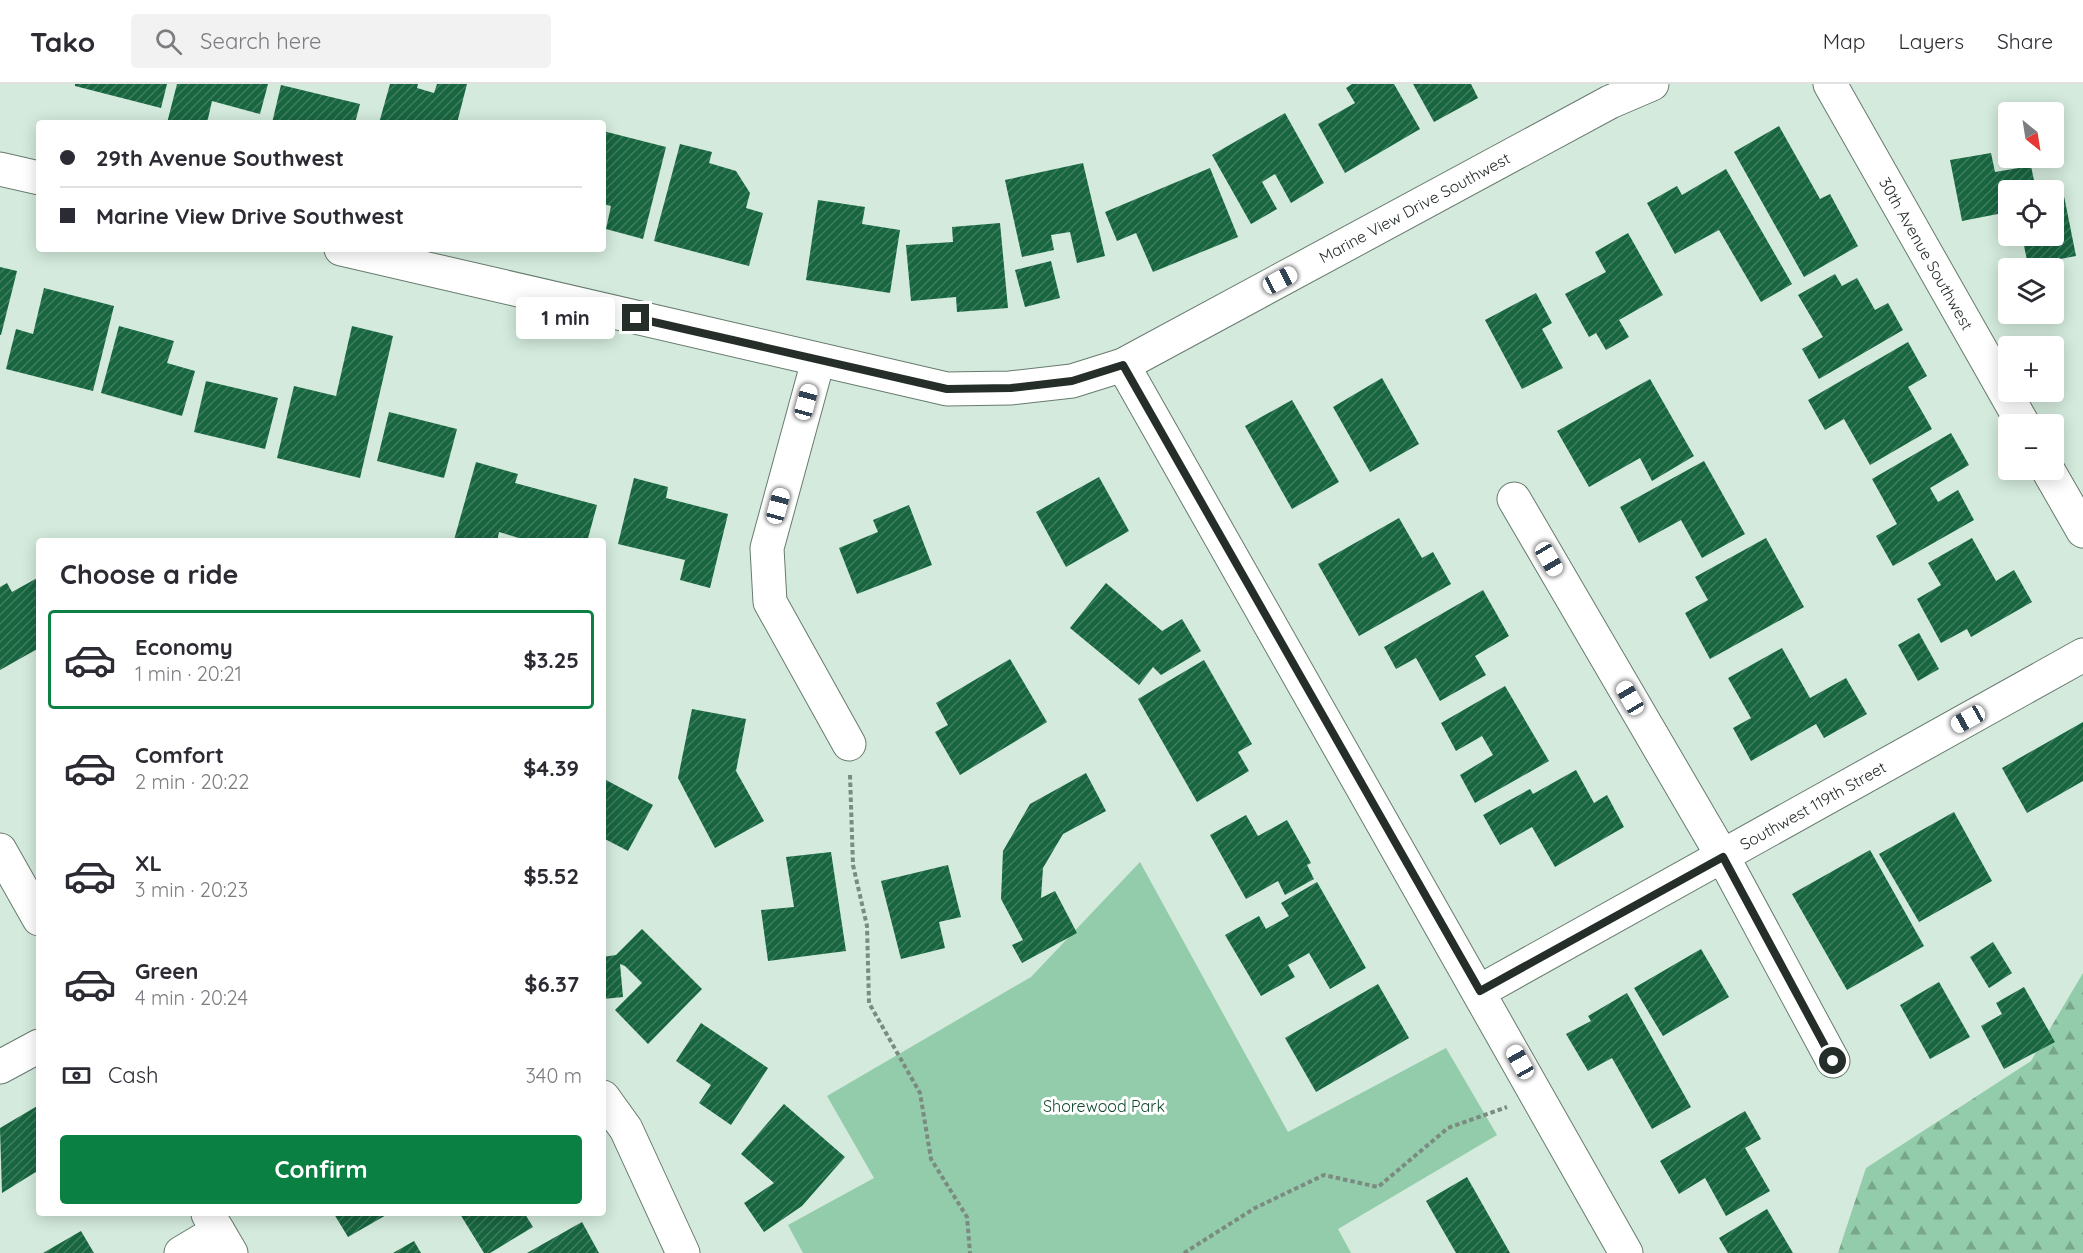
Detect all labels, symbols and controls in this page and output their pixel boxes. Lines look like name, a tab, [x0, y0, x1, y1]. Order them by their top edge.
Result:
search box	[131, 14, 551, 68]
text: Tako	[30, 24, 95, 59]
icon: search	[152, 25, 185, 58]
text: Search here	[200, 27, 322, 55]
text: Map	[1823, 28, 1866, 54]
text: Layers	[1899, 28, 1964, 54]
text: Share	[1997, 28, 2053, 54]
north arrow	[1998, 102, 2064, 168]
map controls	[1998, 102, 2064, 480]
text: 29th Avenue Southwest	[96, 144, 344, 172]
street label: Marine View Drive Southwest	[1315, 148, 1513, 267]
street label: 30th Avenue Southwest	[1875, 174, 1977, 333]
button: locate	[1998, 180, 2064, 246]
text: Marine View Drive Southwest	[96, 202, 404, 230]
button: layers	[1998, 258, 2064, 324]
car	[1260, 264, 1300, 296]
callout: 1 min	[516, 297, 615, 339]
route end	[622, 304, 649, 331]
text: 1 min	[541, 305, 590, 330]
button: +	[1998, 336, 2064, 402]
car	[793, 382, 819, 422]
button: −	[1998, 414, 2064, 480]
car	[765, 486, 791, 526]
car	[1532, 539, 1566, 579]
text: Choose a ride	[60, 557, 238, 591]
icon: car	[63, 633, 117, 687]
text: Economy	[135, 633, 233, 661]
text: $3.25	[523, 646, 579, 674]
text: 1 min · 20:21	[135, 661, 242, 686]
car	[1613, 678, 1647, 718]
car	[1948, 702, 1988, 736]
icon: car	[63, 741, 117, 795]
text: Comfort	[135, 741, 224, 769]
text: $4.39	[523, 754, 579, 782]
street label: Southwest 119th Street	[1736, 757, 1889, 854]
text: 2 min · 20:22	[135, 769, 249, 794]
icon: car	[63, 849, 117, 903]
text: XL	[135, 849, 162, 877]
text: $5.52	[523, 862, 579, 890]
text: 3 min · 20:23	[135, 877, 248, 902]
icon: car	[63, 957, 117, 1011]
text: Green	[135, 957, 198, 985]
text: $6.37	[524, 970, 579, 998]
text: 4 min · 20:24	[135, 985, 248, 1010]
car	[1503, 1042, 1537, 1082]
route start	[1819, 1047, 1846, 1074]
icon: cash	[60, 1059, 93, 1092]
text: Cash	[108, 1061, 159, 1089]
text: 340 m	[525, 1063, 582, 1088]
park label: Shorewood Park	[1043, 1096, 1165, 1116]
button: Confirm	[60, 1135, 582, 1204]

